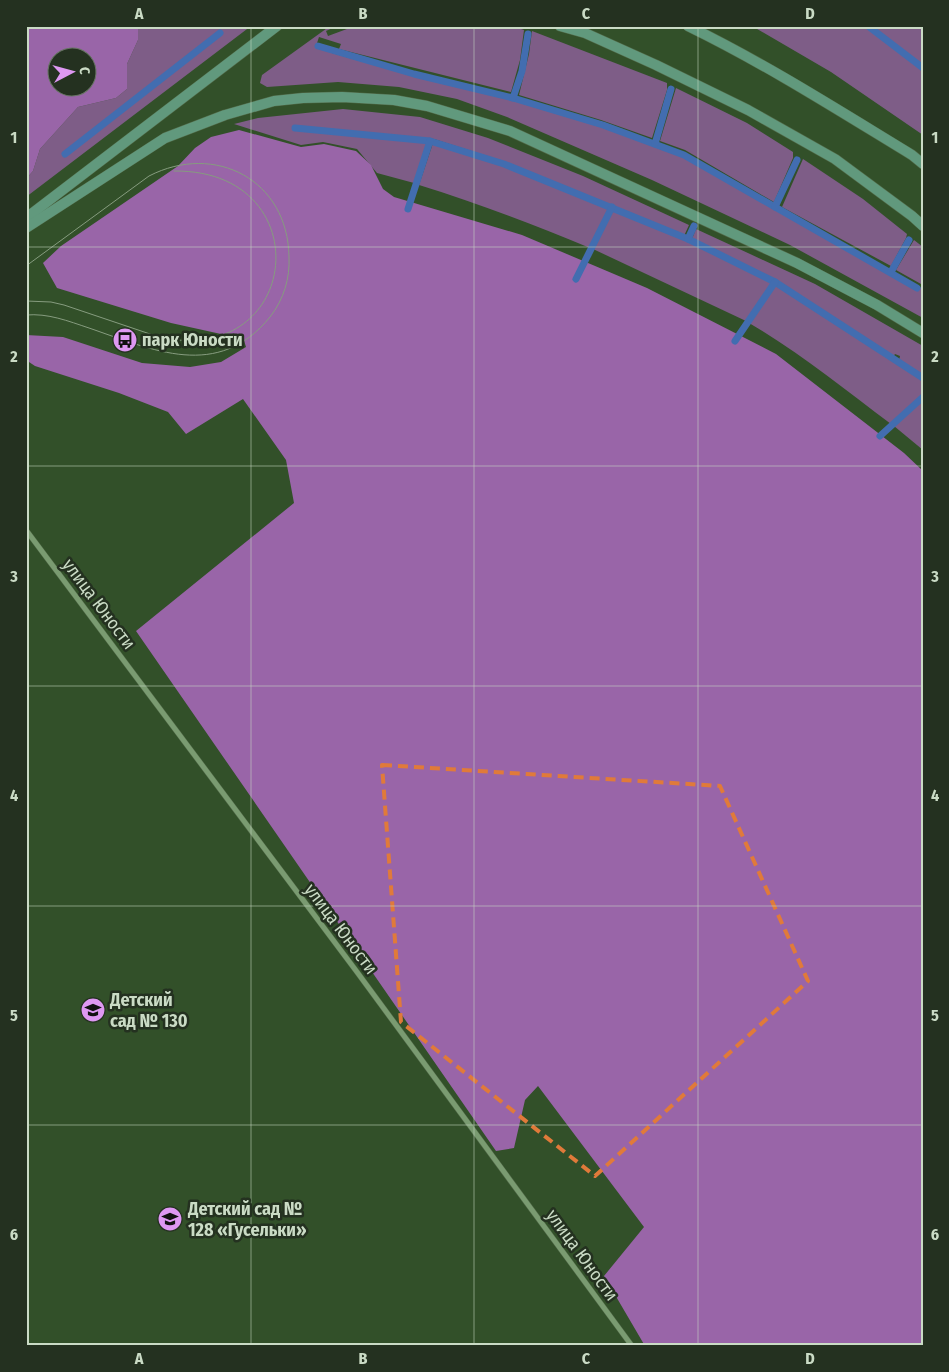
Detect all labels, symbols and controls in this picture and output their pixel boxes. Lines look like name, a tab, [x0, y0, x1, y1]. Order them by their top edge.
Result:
text: A	[134, 4, 144, 23]
text: B	[359, 4, 368, 23]
text: C	[582, 4, 591, 23]
text: D	[805, 4, 815, 23]
north arrow	[48, 48, 98, 98]
text: С	[76, 66, 93, 76]
text: 1	[11, 128, 17, 147]
text: 1	[932, 128, 938, 147]
bus stop icon: парк Юности	[112, 327, 138, 353]
place label: парк Юности	[142, 329, 243, 351]
text: 2	[9, 347, 18, 366]
text: 2	[930, 347, 939, 366]
street label: улица Юности	[58, 554, 140, 654]
text: 3	[9, 567, 18, 586]
text: 3	[930, 567, 939, 586]
text: 4	[10, 786, 18, 805]
text: 4	[931, 786, 939, 805]
street label: улица Юности	[300, 879, 382, 979]
place label: Детский сад № 130	[109, 989, 188, 1032]
school or university icon: Детский сад № 130	[80, 997, 106, 1023]
text: 5	[10, 1006, 18, 1025]
text: 5	[931, 1006, 939, 1025]
place label: Детский сад № 128 «Гусельки»	[187, 1198, 307, 1241]
street label: улица Юности	[541, 1205, 623, 1305]
school or university icon: Детский сад № 128 «Гусельки»	[157, 1206, 183, 1232]
text: 6	[10, 1225, 18, 1244]
text: 6	[931, 1225, 939, 1244]
text: A	[134, 1349, 144, 1368]
text: B	[359, 1349, 368, 1368]
text: C	[582, 1349, 591, 1368]
text: D	[805, 1349, 815, 1368]

